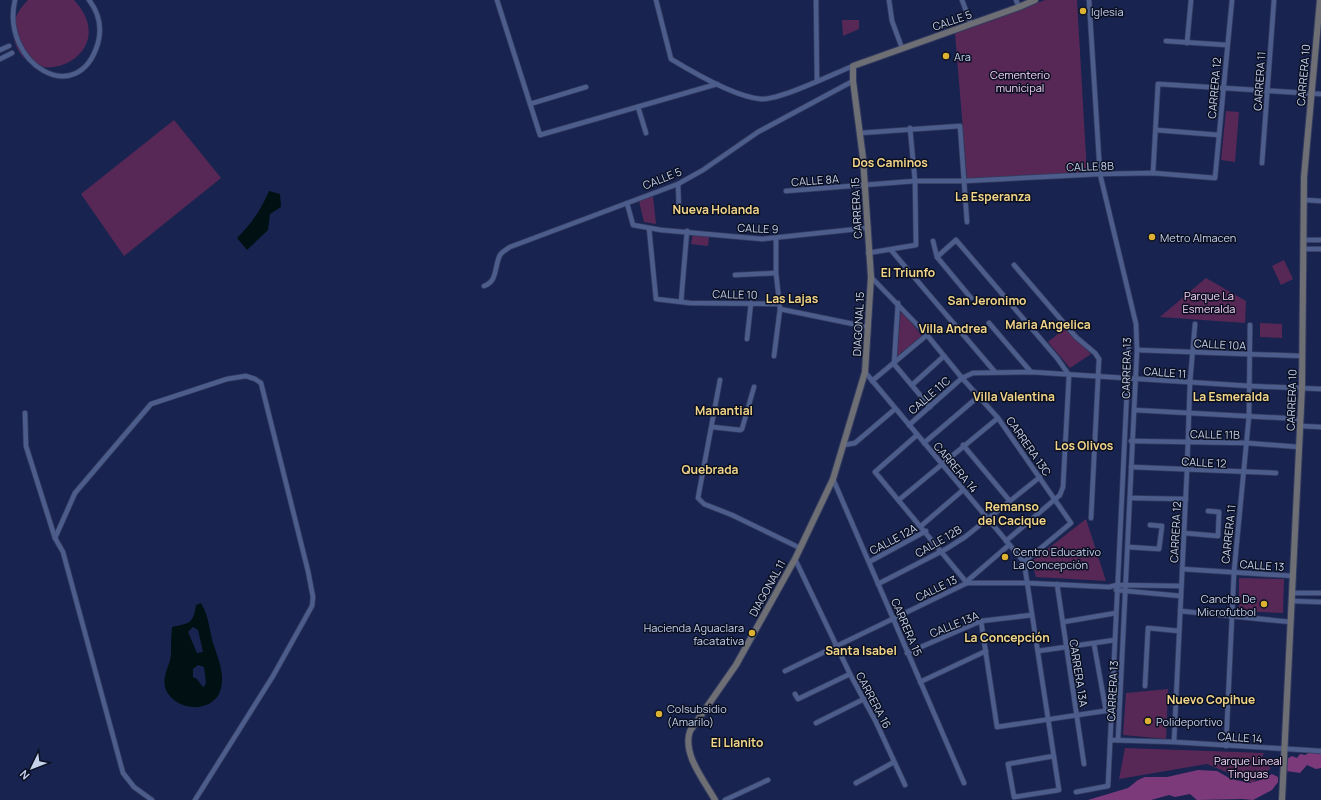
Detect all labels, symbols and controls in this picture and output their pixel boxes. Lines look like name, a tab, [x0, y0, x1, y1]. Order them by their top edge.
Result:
place label: Iglesia	[1091, 4, 1124, 19]
street label: CALLE 5	[930, 6, 974, 34]
marker: Iglesia	[1078, 6, 1088, 16]
street label: CARRERA 10	[1293, 44, 1313, 106]
place label: Ara	[954, 49, 971, 64]
marker: Ara	[941, 51, 951, 61]
street label: CARRERA 11	[1249, 51, 1269, 111]
street label: CARRERA 12	[1204, 57, 1224, 119]
park label: Cementerio municipal	[990, 67, 1050, 95]
district label: Dos Caminos	[852, 154, 928, 171]
street label: CALLE 8B	[1066, 158, 1114, 174]
street label: CALLE 5	[640, 163, 684, 193]
street label: CALLE 8A	[791, 171, 839, 189]
street label: CARRERA 15	[847, 177, 865, 239]
district label: La Esperanza	[955, 188, 1031, 205]
district label: Nueva Holanda	[673, 201, 759, 218]
street label: CALLE 9	[737, 220, 779, 236]
place label: Metro Almacen	[1160, 230, 1236, 245]
marker: Metro Almacen	[1147, 232, 1157, 242]
district label: El Triunfo	[881, 264, 935, 281]
street label: CALLE 10	[712, 286, 758, 302]
park label: Parque La Esmeralda	[1183, 288, 1235, 316]
district label: Las Lajas	[766, 290, 819, 307]
street label: DIAGONAL 15	[849, 291, 867, 357]
district label: San Jeronimo	[948, 292, 1027, 309]
district label: Maria Angelica	[1005, 316, 1091, 333]
district label: Villa Andrea	[919, 320, 987, 337]
street label: CALLE 10A	[1193, 335, 1247, 353]
street label: CARRERA 13	[1118, 337, 1134, 399]
street label: CALLE 11	[1143, 363, 1187, 381]
street label: CARRERA 10	[1282, 369, 1300, 431]
street label: CALLE 11C	[905, 373, 953, 417]
district label: Villa Valentina	[973, 388, 1055, 405]
district label: La Esmeralda	[1193, 388, 1269, 405]
district label: Manantial	[695, 402, 753, 419]
street label: CARRERA 13C	[1003, 413, 1055, 479]
street label: CALLE 11B	[1190, 426, 1240, 442]
district label: Los Olivos	[1055, 437, 1114, 454]
street label: CARRERA 14	[930, 439, 982, 495]
street label: CALLE 12	[1181, 453, 1227, 471]
district label: Quebrada	[682, 461, 739, 478]
district label: Remanso del Cacique	[978, 498, 1046, 529]
street label: CARRERA 12	[1166, 501, 1184, 563]
street label: CARRERA 11	[1217, 504, 1239, 564]
street label: CALLE 12A	[867, 520, 919, 558]
street label: CALLE 12B	[912, 521, 964, 560]
place label: Centro Educativo La Concepción	[1013, 544, 1101, 572]
marker: Centro Educativo La Concepción	[1000, 552, 1010, 562]
street label: CALLE 13	[1239, 556, 1285, 574]
street label: DIAGONAL 11	[745, 557, 789, 619]
street label: CALLE 13	[913, 571, 959, 605]
place label: Cancha De Microfutbol	[1197, 591, 1257, 619]
street label: CARRERA 15	[888, 596, 926, 658]
marker: Cancha De Microfutbol	[1259, 599, 1269, 609]
street label: CALLE 13A	[927, 607, 981, 641]
place label: Hacienda Aguaclara facatativa	[644, 620, 744, 648]
marker: Hacienda Aguaclara facatativa	[747, 628, 757, 638]
district label: La Concepción	[964, 629, 1050, 646]
street label: CARRERA 13A	[1066, 638, 1092, 708]
district label: Santa Isabel	[825, 642, 897, 659]
street label: CARRERA 13	[1103, 660, 1121, 722]
street label: CARRERA 16	[853, 669, 895, 731]
district label: Nuevo Copihue	[1167, 691, 1255, 708]
place label: Colsubsidio (Amarilo)	[667, 701, 727, 729]
marker: Colsubsidio (Amarilo)	[654, 709, 664, 719]
place label: Polideportivo	[1156, 714, 1223, 729]
marker: Polideportivo	[1143, 716, 1153, 726]
street label: CALLE 14	[1217, 728, 1263, 746]
district label: El Llanito	[711, 734, 763, 751]
north arrow	[12, 748, 52, 788]
park label: Parque Lineal Tinguas	[1214, 753, 1282, 781]
text: N	[16, 767, 33, 783]

